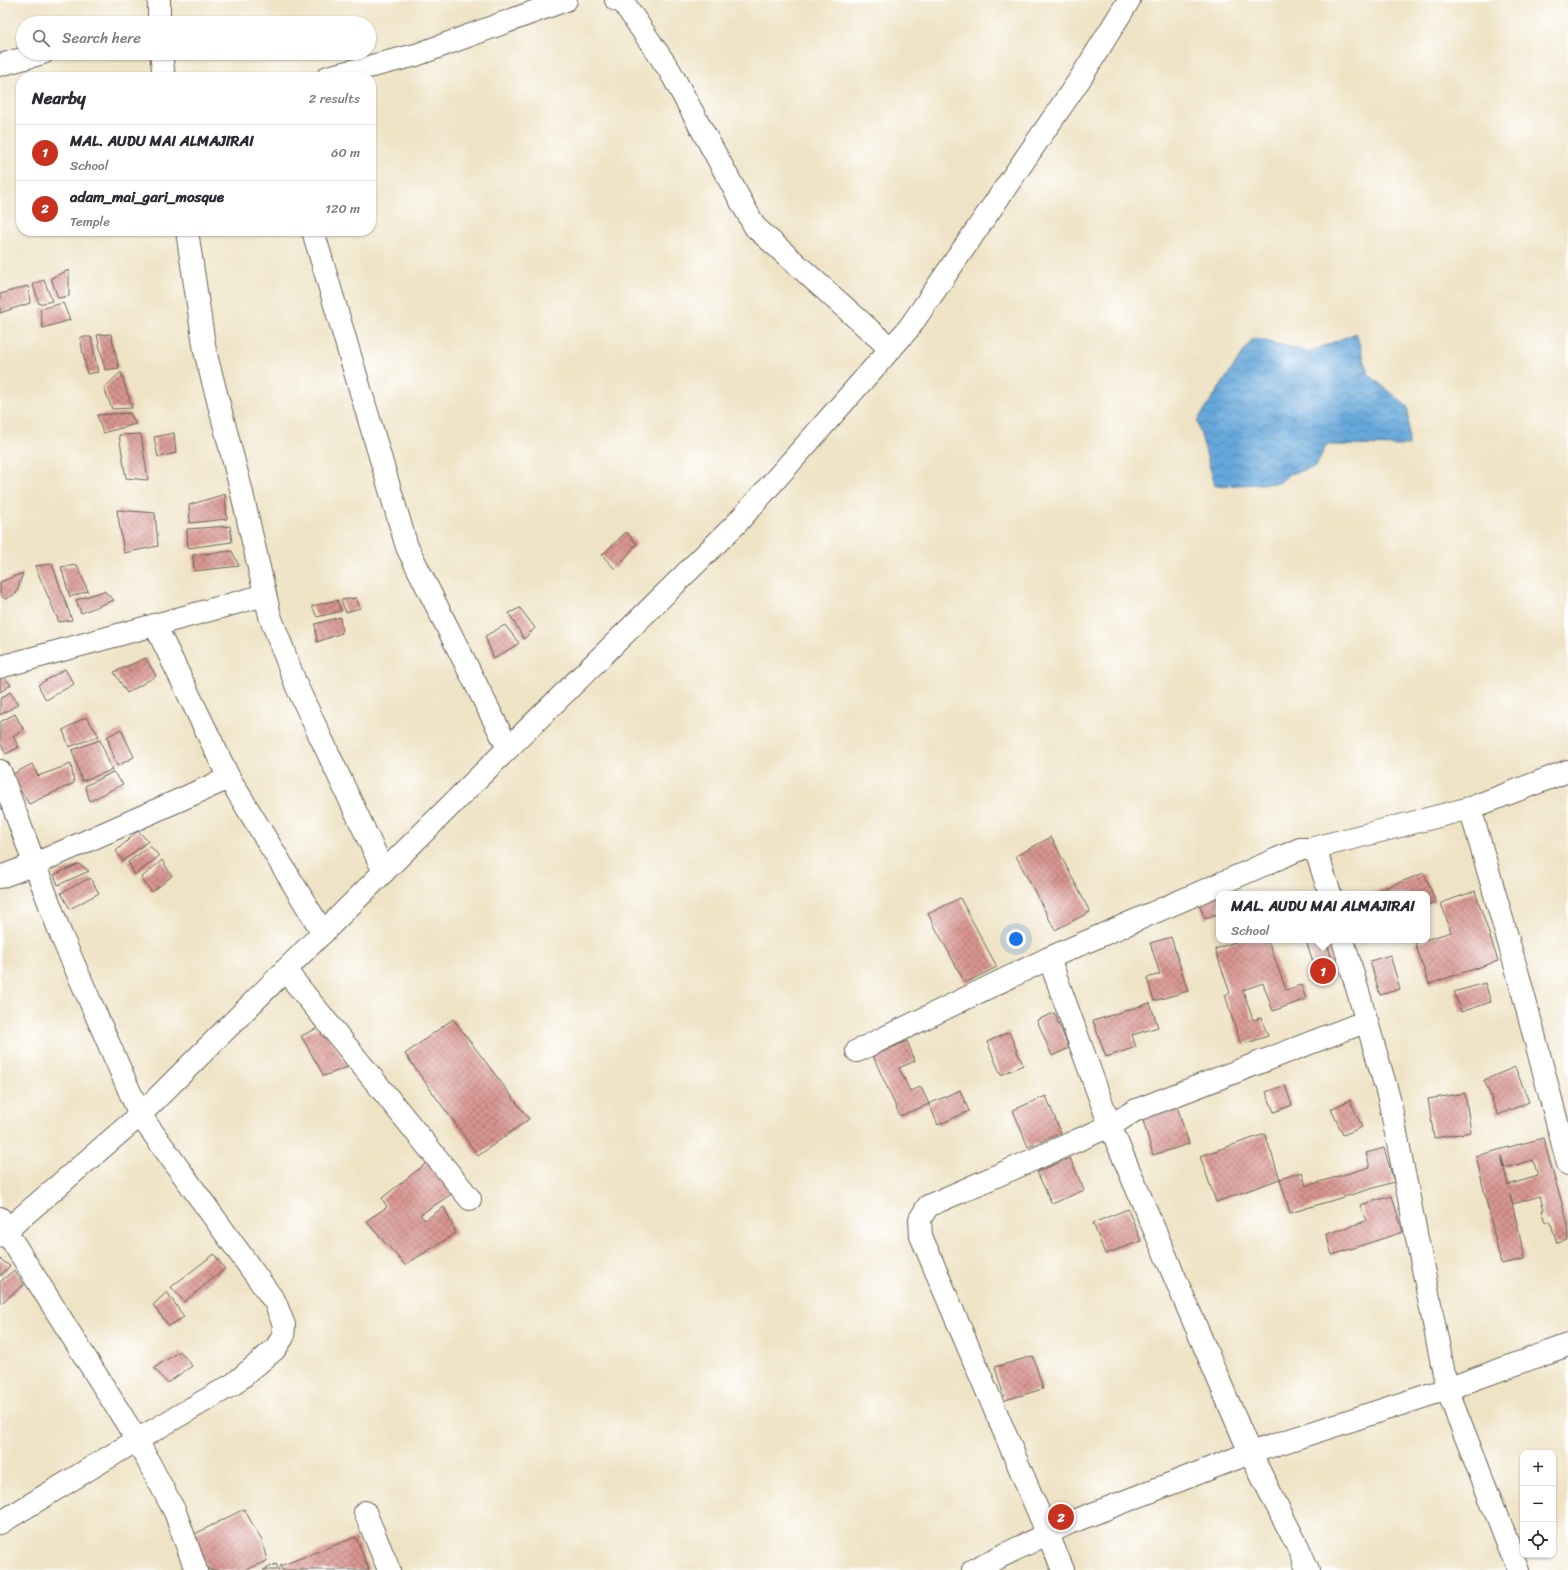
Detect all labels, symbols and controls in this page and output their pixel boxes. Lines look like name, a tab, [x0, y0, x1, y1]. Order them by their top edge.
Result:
search box	[16, 16, 376, 60]
text: Search here	[62, 25, 141, 51]
icon: search	[30, 27, 52, 49]
text: Nearby	[32, 83, 86, 113]
text: 2 results	[309, 87, 360, 110]
text: MAL. AUDU MAI ALMAJIRAI	[70, 128, 254, 154]
text: 1	[42, 141, 48, 164]
text: 60 m	[331, 141, 360, 164]
text: School	[70, 154, 108, 177]
text: adam_mai_gari_mosque	[70, 184, 224, 210]
text: 2	[41, 197, 49, 220]
text: 120 m	[325, 197, 360, 220]
text: Temple	[70, 210, 110, 233]
popup	[1216, 891, 1430, 943]
text: MAL. AUDU MAI ALMAJIRAI	[1231, 893, 1415, 919]
text: School	[1231, 919, 1269, 942]
your location	[1006, 929, 1026, 949]
pin: 1	[1310, 956, 1336, 986]
map controls	[1520, 1450, 1556, 1558]
button: +	[1520, 1450, 1556, 1486]
button: −	[1520, 1486, 1556, 1522]
pin: 2	[1048, 1502, 1074, 1532]
button: locate	[1520, 1522, 1556, 1558]

